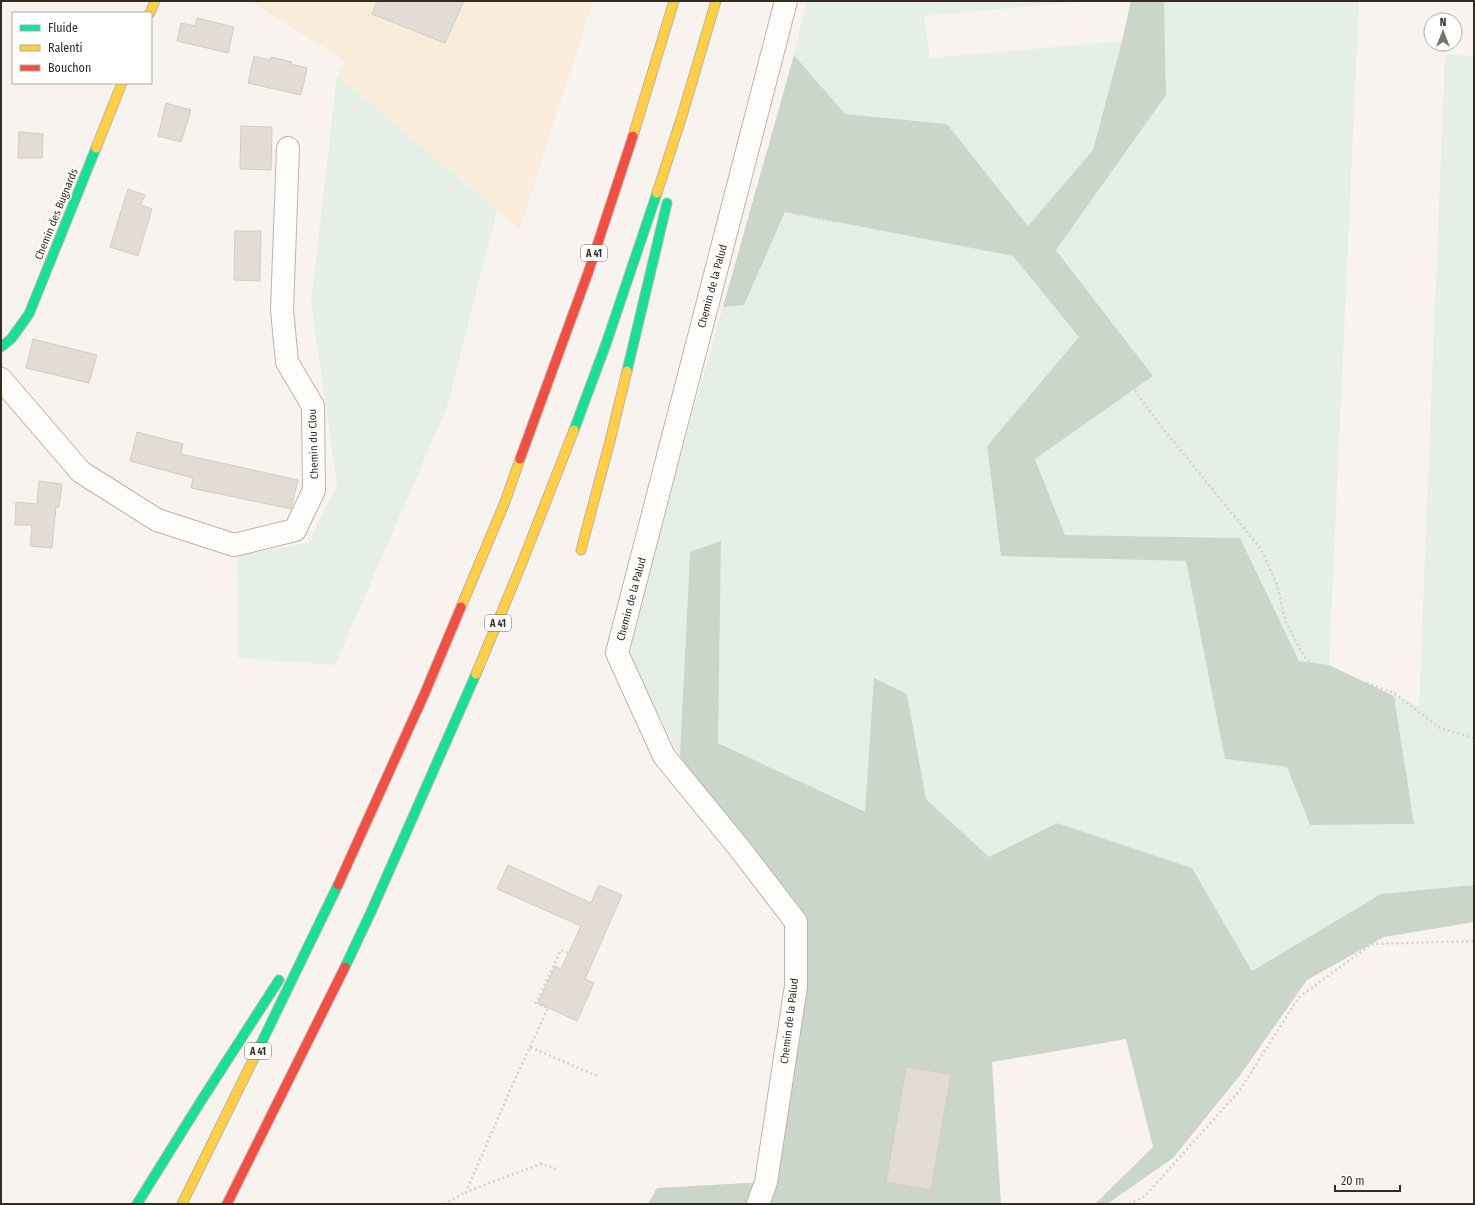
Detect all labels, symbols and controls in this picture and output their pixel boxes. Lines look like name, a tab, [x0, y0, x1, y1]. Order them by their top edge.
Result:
legend	[12, 12, 152, 84]
north arrow	[1423, 12, 1463, 52]
text: N	[1440, 16, 1446, 29]
text: Fluide	[48, 21, 78, 35]
text: Ralenti	[48, 41, 83, 55]
text: Bouchon	[48, 61, 91, 75]
street label: Chemin des Bugnards	[32, 166, 81, 262]
street label: Chemin de la Palud	[695, 243, 730, 329]
road number: A 41	[581, 245, 607, 261]
street label: Chemin du Clou	[306, 409, 321, 479]
street label: Chemin de la Palud	[614, 556, 649, 642]
road number: A 41	[485, 615, 511, 631]
street label: Chemin de la Palud	[778, 978, 801, 1065]
road number: A 41	[245, 1043, 271, 1059]
scale bar	[1335, 1167, 1400, 1193]
text: 20 m	[1341, 1174, 1365, 1188]

